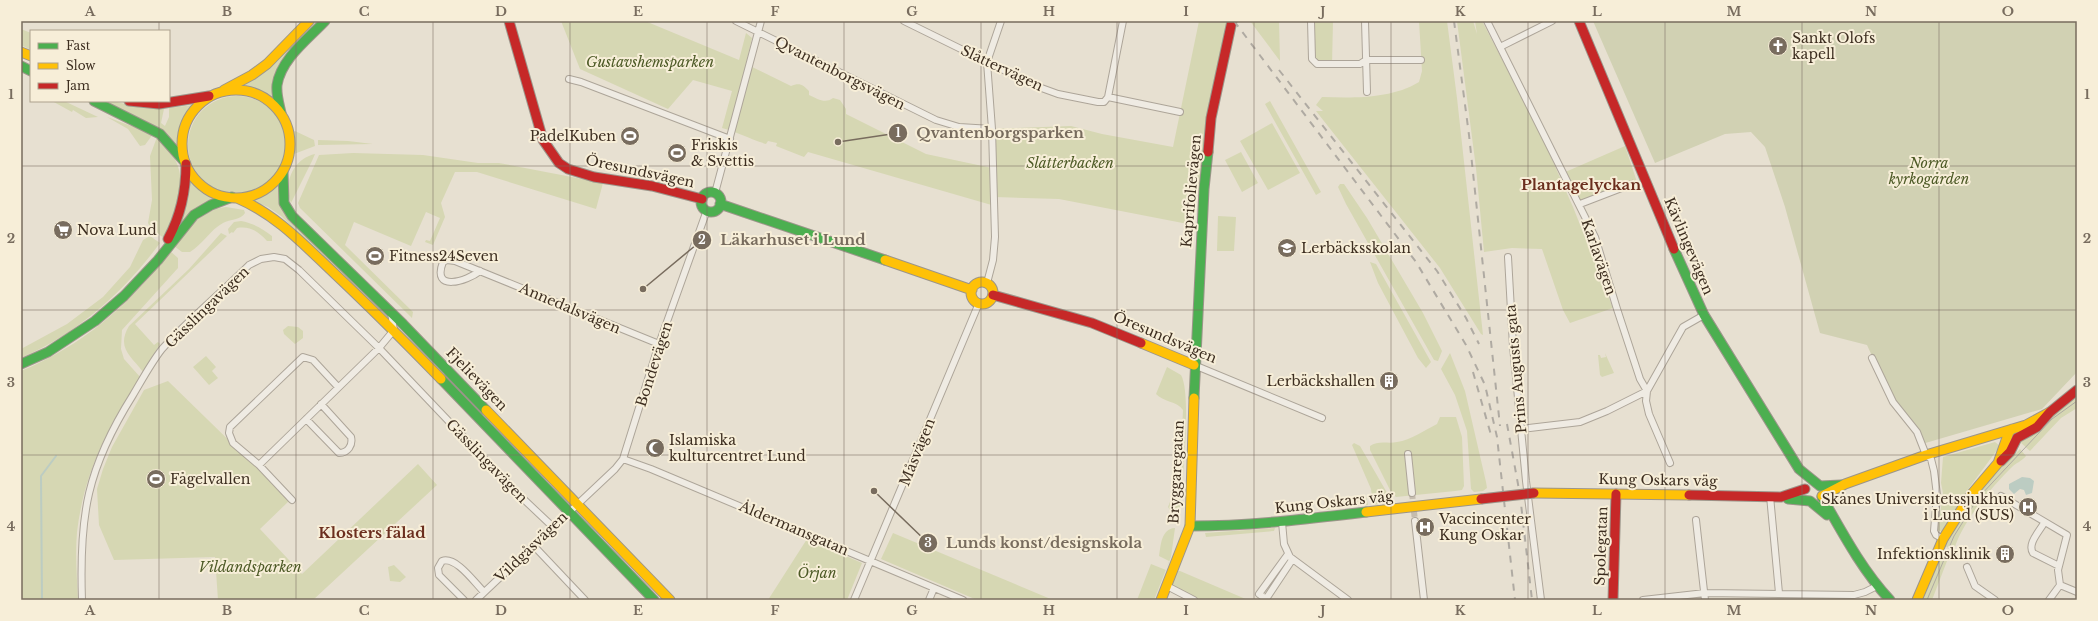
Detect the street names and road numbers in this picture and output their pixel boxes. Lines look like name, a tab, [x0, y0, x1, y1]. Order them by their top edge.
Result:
street label: Qvantenborgsvägen	[772, 32, 908, 114]
street label: Slåttervägen	[958, 41, 1046, 95]
street label: Kaprifolievägen	[1177, 133, 1205, 248]
street label: Öresundsvägen	[584, 150, 697, 191]
street label: Kävlingevägen	[1660, 195, 1718, 298]
street label: Karlavägen	[1578, 216, 1621, 298]
street label: Gässlingavägen	[161, 262, 253, 352]
street label: Annedalsvägen	[516, 278, 624, 338]
street label: Prins Augusts gata	[1501, 303, 1531, 434]
street label: Öresundsvägen	[1110, 306, 1220, 367]
street label: Bondevägen	[632, 319, 676, 409]
street label: Fjelievägen	[442, 344, 512, 415]
street label: Gässlingavägen	[442, 415, 532, 507]
street label: Måsvägen	[895, 415, 939, 488]
street label: Bryggaregatan	[1164, 419, 1188, 524]
street label: Kung Oskars väg	[1598, 470, 1718, 490]
street label: Kung Oskars väg	[1274, 487, 1395, 517]
street label: Åldermansgatan	[736, 496, 852, 559]
street label: Spolegatan	[1591, 506, 1611, 586]
street label: Vildgåsvägen	[490, 508, 571, 587]

